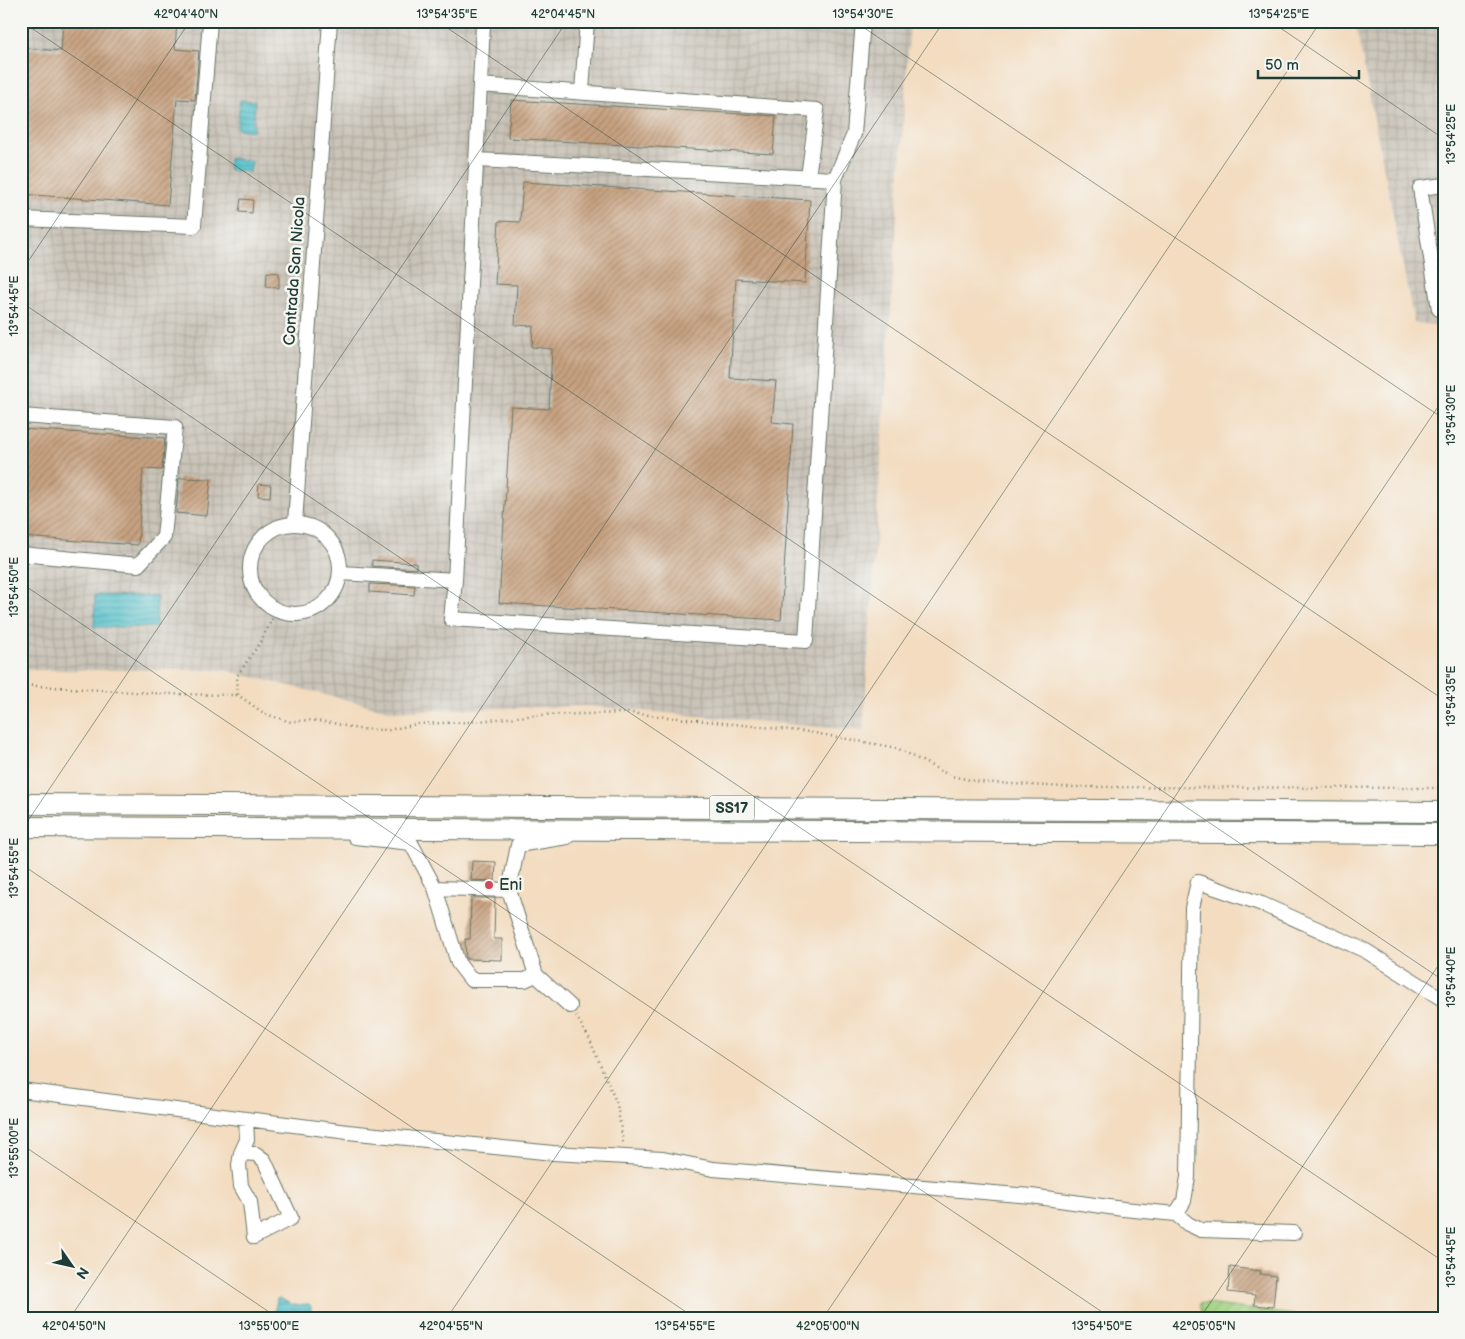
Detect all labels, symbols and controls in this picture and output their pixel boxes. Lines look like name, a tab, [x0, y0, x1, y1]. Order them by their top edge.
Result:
text: 42°04'40"N	[154, 7, 218, 22]
text: 13°54'35"E	[417, 7, 478, 22]
text: 42°04'45"N	[531, 7, 595, 22]
text: 13°54'30"E	[832, 7, 894, 22]
text: 13°54'25"E	[1249, 7, 1309, 22]
scale bar	[1258, 48, 1359, 80]
text: 50 m	[1265, 56, 1299, 75]
text: 13°54'25"E	[1444, 104, 1459, 164]
street label: Contrada San Nicola	[280, 196, 310, 346]
text: 13°54'45"E	[7, 276, 22, 336]
text: 13°54'30"E	[1444, 384, 1459, 446]
text: 13°54'50"E	[7, 557, 22, 617]
text: 13°54'35"E	[1444, 665, 1459, 726]
road number: SS17	[710, 796, 754, 820]
text: 13°54'55"E	[7, 838, 22, 898]
place label: Eni	[499, 876, 522, 895]
marker: Eni	[483, 879, 495, 891]
text: 13°54'40"E	[1444, 946, 1459, 1007]
text: 13°55'00"E	[7, 1118, 22, 1178]
text: 13°54'45"E	[1444, 1227, 1459, 1287]
north arrow	[48, 1242, 98, 1292]
text: N	[72, 1264, 92, 1282]
text: 42°04'50"N	[42, 1319, 106, 1334]
text: 13°55'00"E	[239, 1319, 299, 1334]
text: 42°04'55"N	[419, 1319, 483, 1334]
text: 13°54'55"E	[655, 1319, 715, 1334]
text: 42°05'00"N	[796, 1319, 860, 1334]
text: 13°54'50"E	[1072, 1319, 1132, 1334]
text: 42°05'05"N	[1172, 1319, 1236, 1334]

